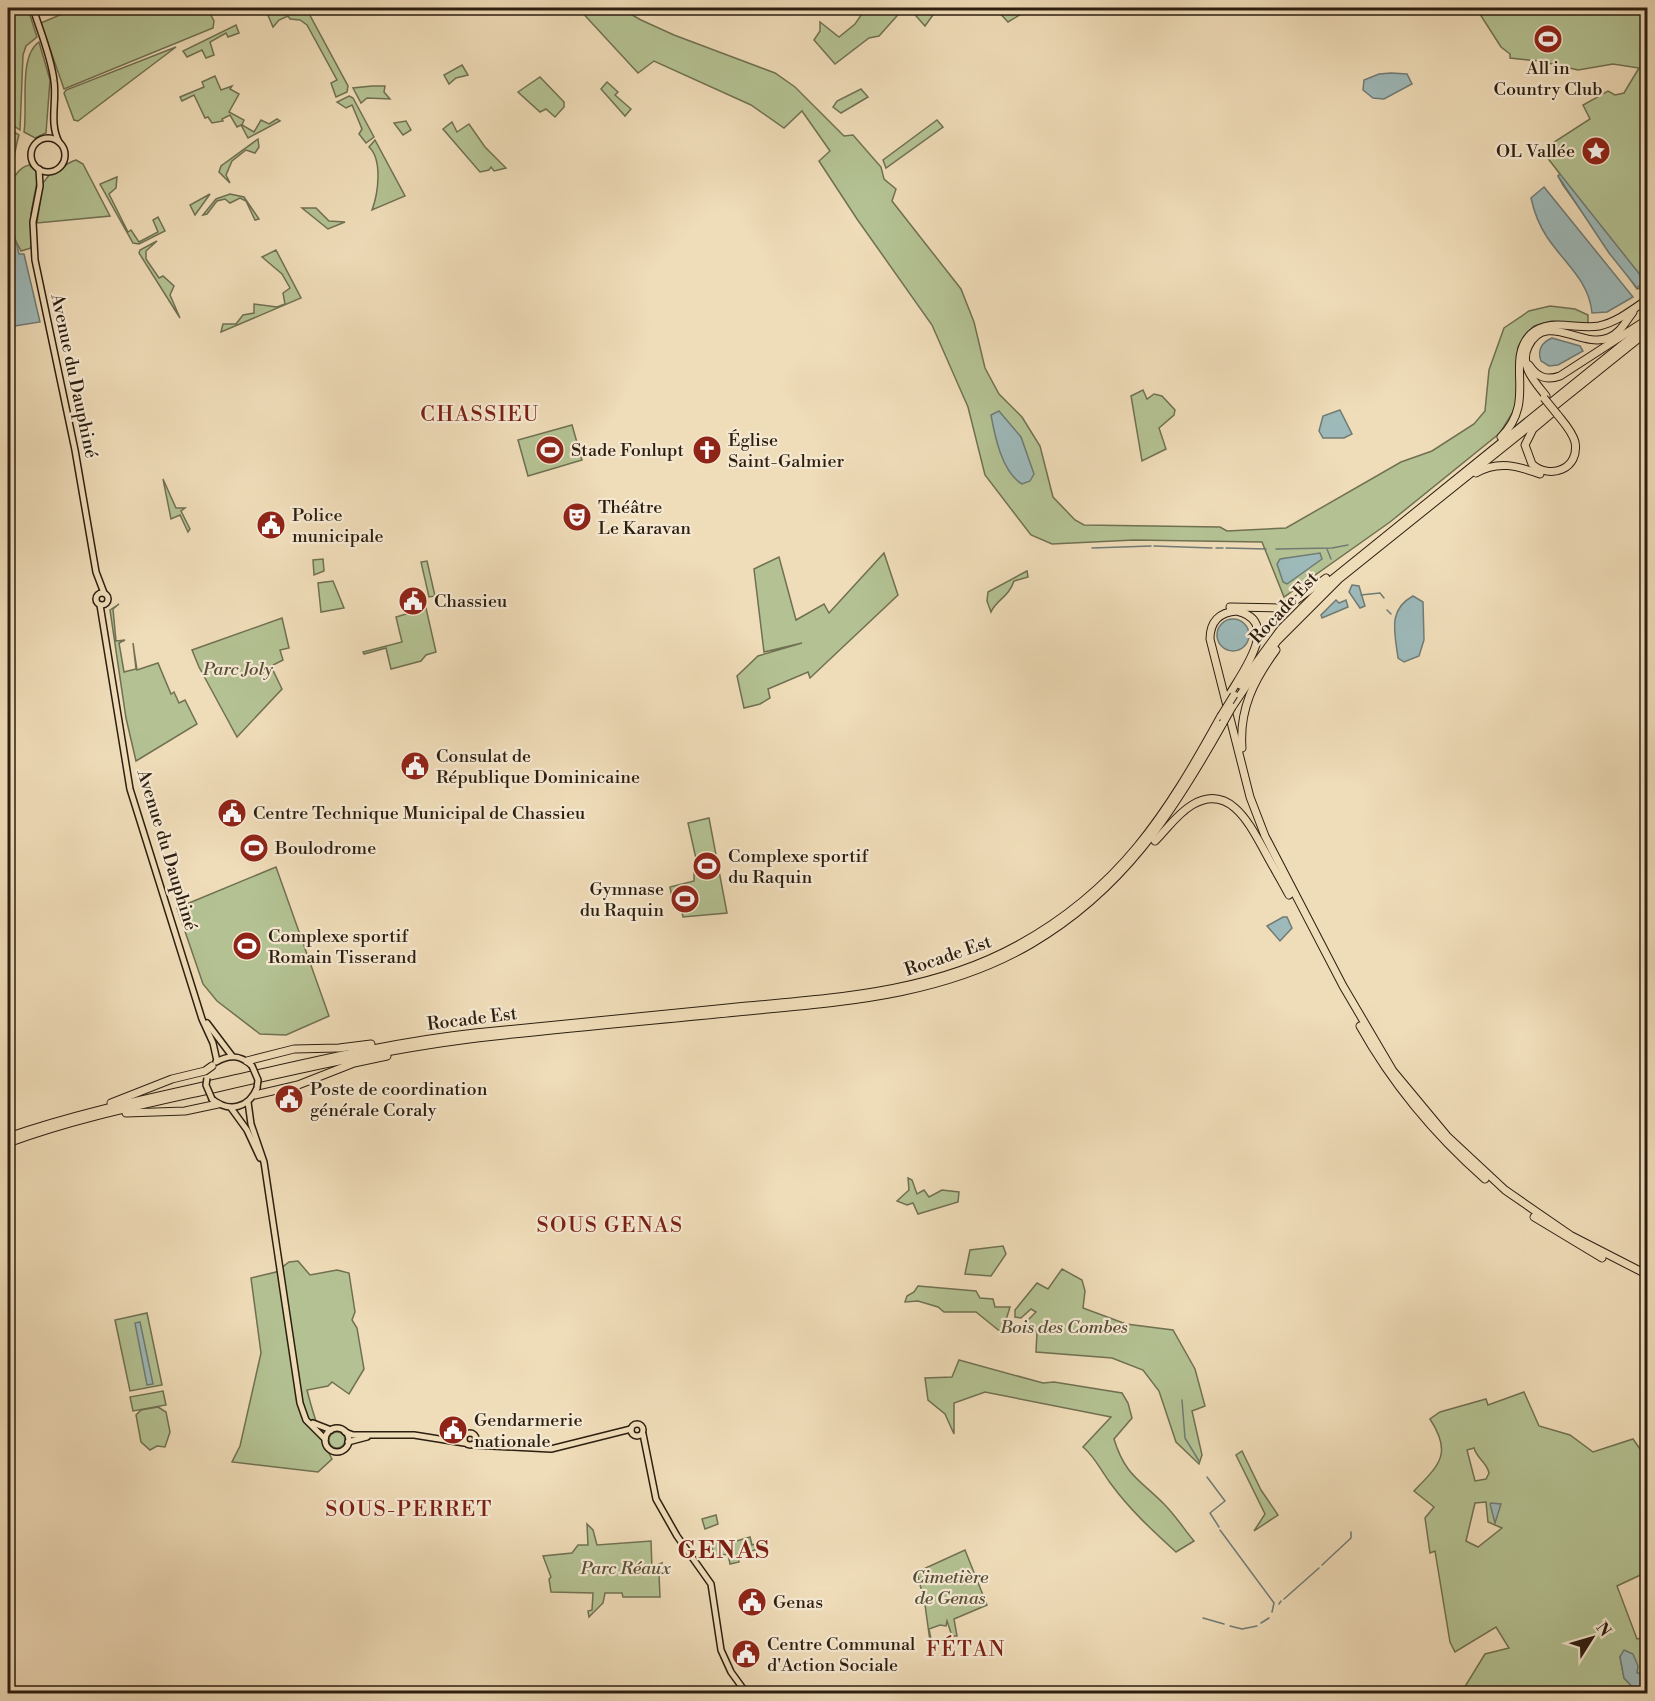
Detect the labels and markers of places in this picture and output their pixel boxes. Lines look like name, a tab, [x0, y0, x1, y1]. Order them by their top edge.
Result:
sports icon: All in Country Club	[1532, 23, 1564, 55]
place label: All in Country Club	[1494, 57, 1602, 101]
place icon: OL Vallée	[1580, 135, 1612, 167]
place label: OL Vallée	[1496, 140, 1575, 163]
place label: Église Saint-Galmier	[728, 429, 845, 473]
sports icon: Stade Fonlupt	[534, 434, 566, 466]
church icon: Église Saint-Galmier	[691, 434, 723, 466]
place label: Stade Fonlupt	[571, 439, 685, 462]
place label: Théâtre Le Karavan	[598, 496, 691, 540]
theatre icon: Théâtre Le Karavan	[561, 501, 593, 533]
place label: Police municipale	[292, 504, 384, 548]
public building icon: Police municipale	[255, 509, 287, 541]
public building icon: Chassieu	[397, 585, 429, 617]
place label: Chassieu	[434, 590, 508, 613]
place label: Consulat de République Dominicaine	[436, 745, 640, 789]
public building icon: Consulat de République Dominicaine	[399, 750, 431, 782]
public building icon: Centre Technique Municipal de Chassieu	[216, 797, 248, 829]
place label: Centre Technique Municipal de Chassieu	[253, 802, 586, 825]
sports icon: Boulodrome	[238, 832, 270, 864]
place label: Boulodrome	[274, 837, 376, 860]
place label: Complexe sportif du Raquin	[728, 845, 869, 889]
sports icon: Complexe sportif du Raquin	[691, 850, 723, 882]
place label: Gymnase du Raquin	[580, 878, 664, 922]
sports icon: Gymnase du Raquin	[669, 883, 701, 915]
place label: Complexe sportif Romain Tisserand	[268, 925, 418, 969]
sports icon: Complexe sportif Romain Tisserand	[231, 930, 263, 962]
place label: Poste de coordination générale Coraly	[310, 1078, 488, 1122]
public building icon: Poste de coordination générale Coraly	[273, 1083, 305, 1115]
place label: Gendarmerie nationale	[474, 1409, 583, 1453]
public building icon: Gendarmerie nationale	[437, 1414, 469, 1446]
public building icon: Genas	[736, 1586, 768, 1618]
place label: Genas	[773, 1591, 823, 1614]
place label: Centre Communal d'Action Sociale	[767, 1633, 916, 1677]
public building icon: Centre Communal d'Action Sociale	[730, 1638, 762, 1670]

